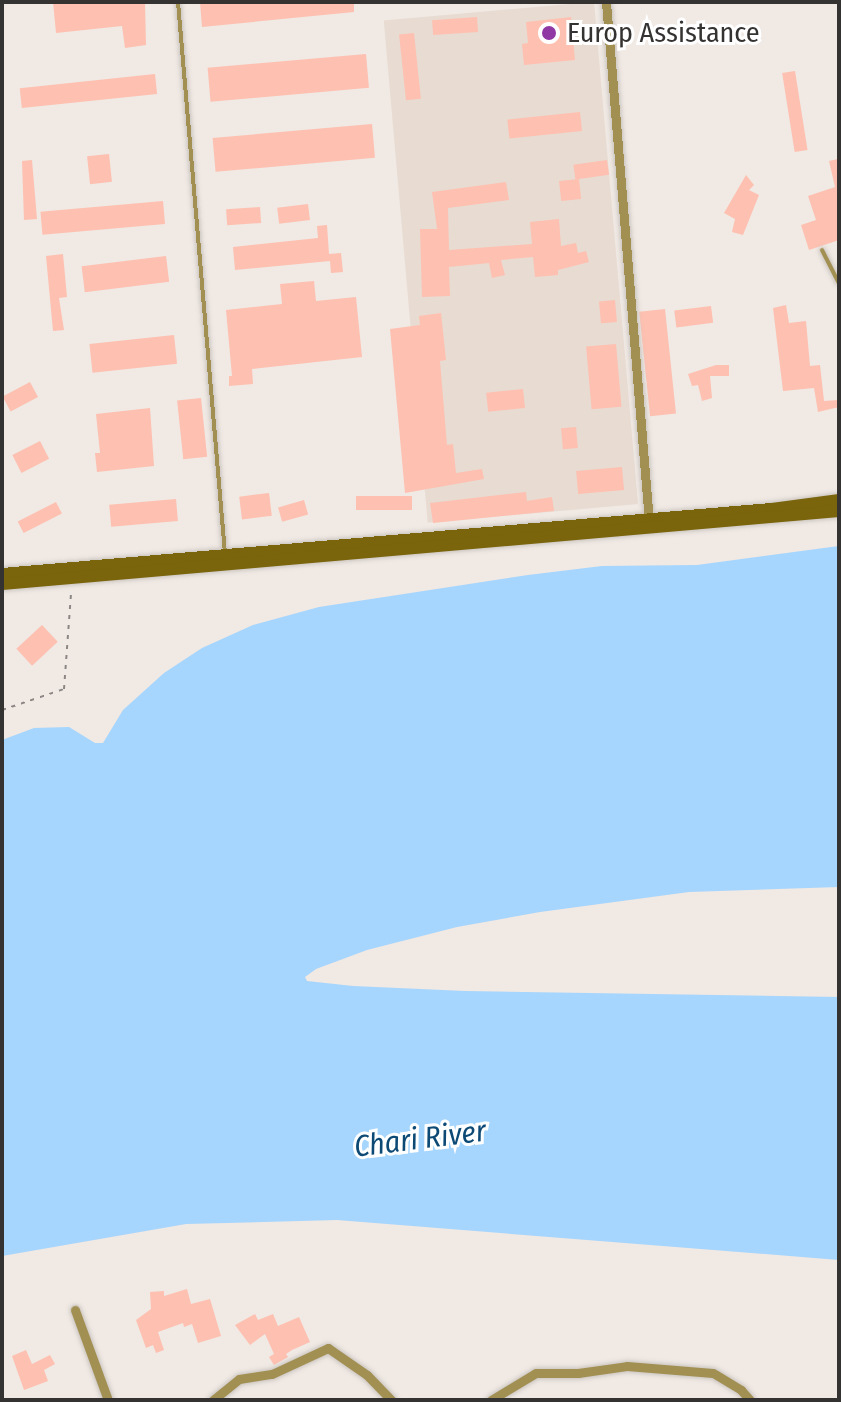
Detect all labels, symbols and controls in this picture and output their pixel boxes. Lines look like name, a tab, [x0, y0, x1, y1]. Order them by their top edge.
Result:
place label: Europ Assistance	[567, 16, 760, 50]
marker: Europ Assistance	[538, 22, 560, 44]
water label: Chari River	[352, 1113, 488, 1165]

